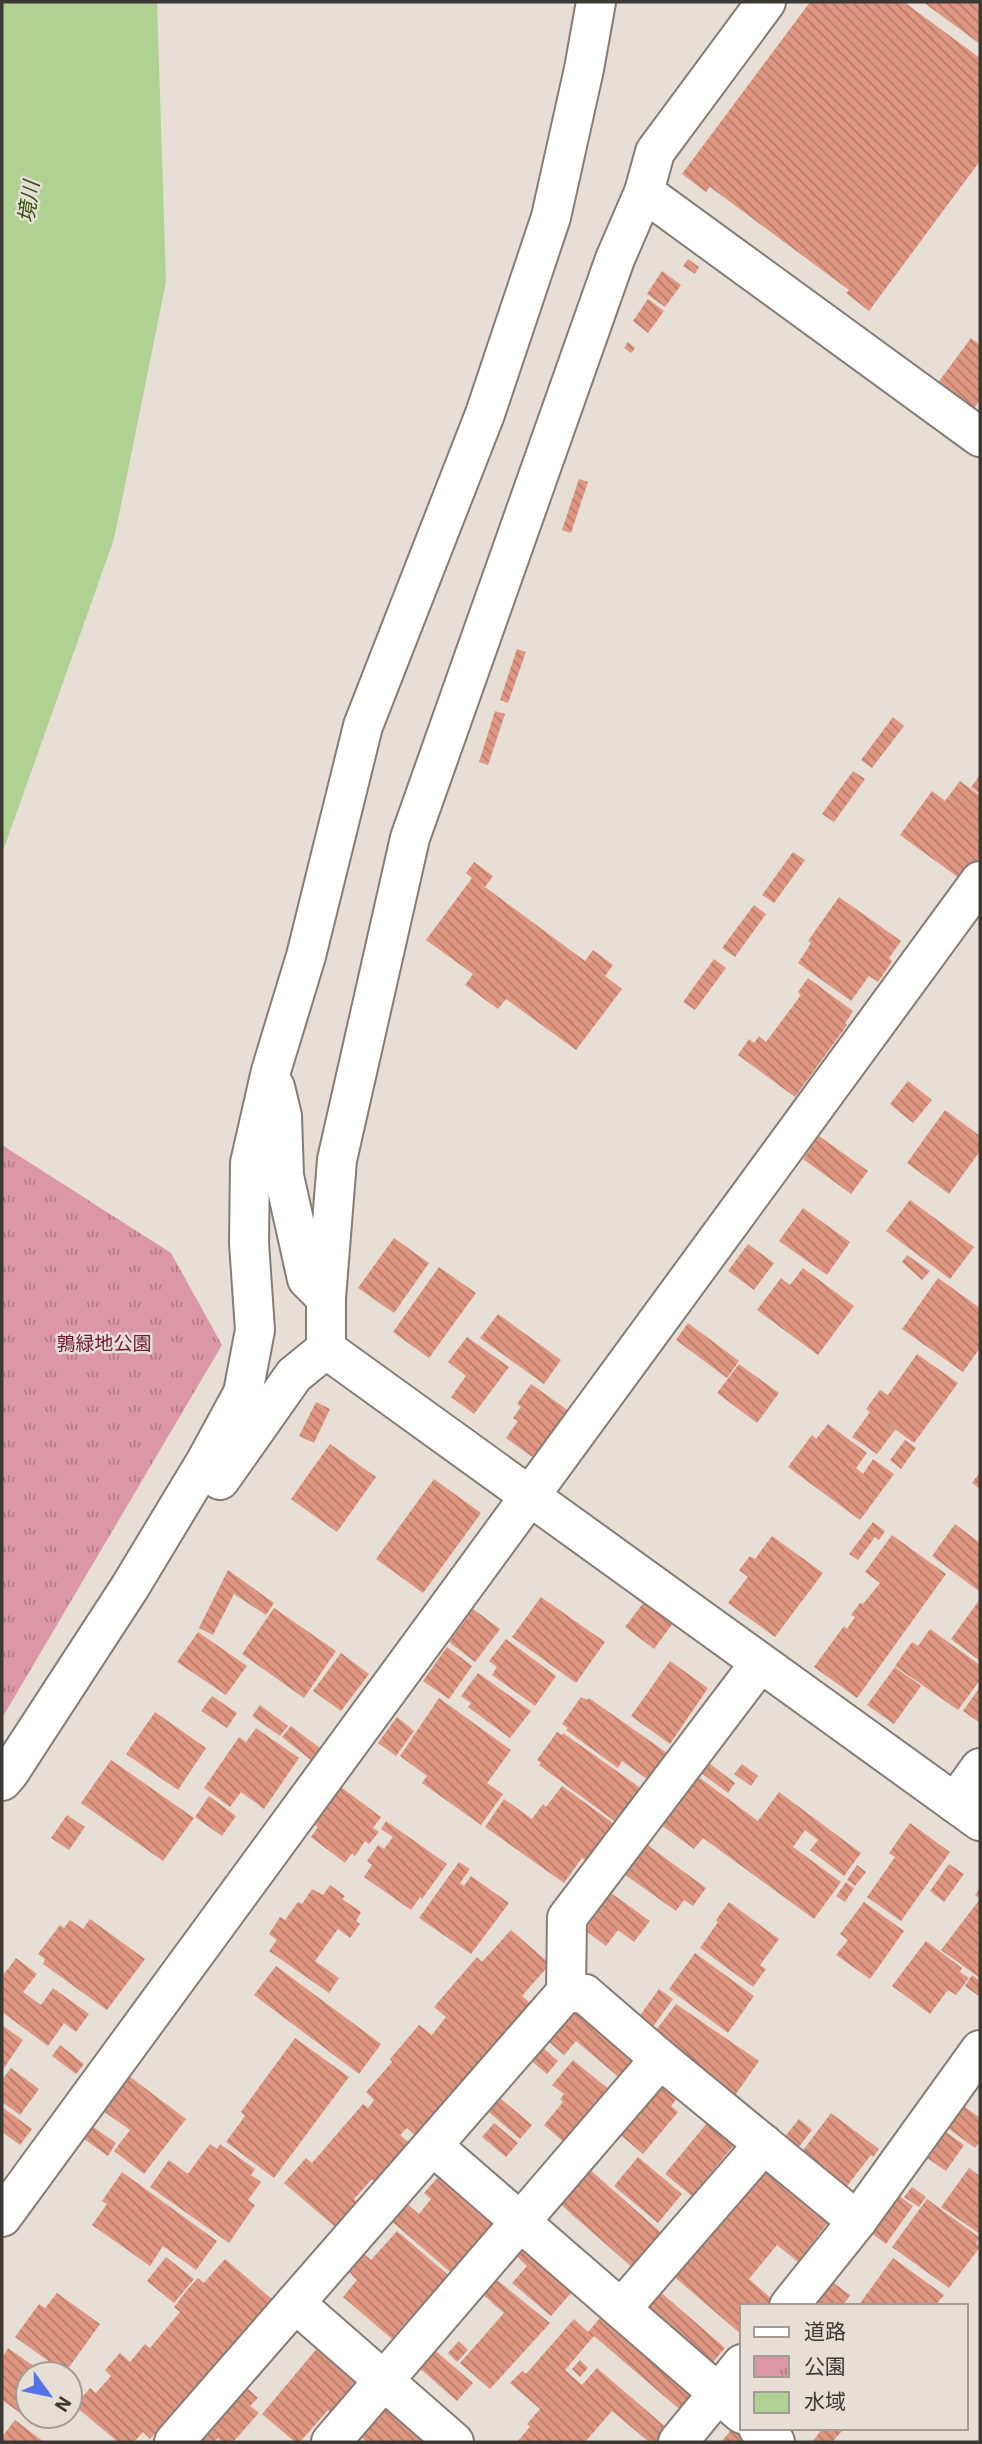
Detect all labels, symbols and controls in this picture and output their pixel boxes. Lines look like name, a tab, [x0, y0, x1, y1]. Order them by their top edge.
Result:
water label: 境川	[11, 177, 45, 225]
park label: 鶉緑地公園	[56, 1331, 152, 1355]
legend	[740, 2304, 968, 2430]
text: 道路	[804, 2317, 846, 2345]
text: 公園	[804, 2352, 846, 2380]
north arrow	[14, 2360, 84, 2430]
text: 水域	[804, 2387, 846, 2415]
text: N	[49, 2392, 77, 2417]

